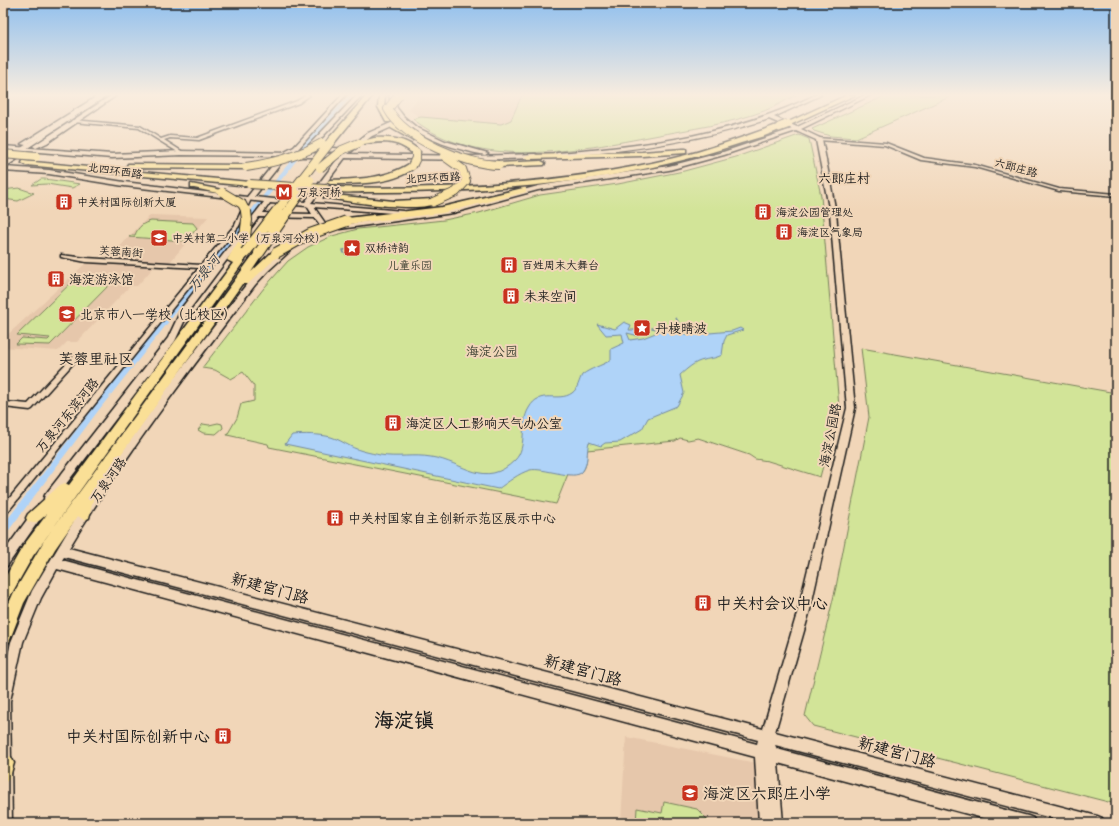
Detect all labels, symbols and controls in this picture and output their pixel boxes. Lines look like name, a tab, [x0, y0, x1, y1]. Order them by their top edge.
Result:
street label: 六郎庄路	[993, 156, 1039, 180]
street label: 北四环西路	[87, 161, 143, 181]
street label: 北四环西路	[405, 170, 461, 186]
district label: 六郎庄村	[818, 171, 870, 186]
metro station icon: 万泉河桥	[274, 182, 294, 202]
place label: 万泉河桥	[297, 186, 341, 199]
building icon: 中关村国际创新大厦	[54, 192, 74, 212]
place label: 中关村国际创新大厦	[77, 196, 176, 209]
building icon: 海淀公园管理处	[753, 202, 773, 222]
place label: 海淀公园管理处	[776, 206, 853, 219]
building icon: 海淀区气象局	[774, 222, 794, 242]
place label: 海淀区气象局	[797, 226, 863, 239]
school or university icon: 中关村第二小学（万泉河分校）	[149, 228, 169, 248]
place label: 中关村第二小学（万泉河分校）	[172, 232, 326, 245]
place icon: 双桥诗韵	[342, 238, 362, 258]
place label: 双桥诗韵	[365, 242, 409, 255]
street label: 芙蓉南街	[99, 244, 144, 260]
water label: 万泉河	[184, 250, 225, 295]
building icon: 百姓周末大舞台	[499, 255, 519, 275]
park label: 儿童乐园	[388, 259, 432, 272]
place label: 百姓周末大舞台	[522, 259, 599, 272]
building icon: 海淀游泳馆	[46, 269, 66, 289]
place label: 海淀游泳馆	[69, 272, 134, 287]
building icon: 未来空间	[501, 286, 521, 306]
place label: 未来空间	[524, 289, 576, 304]
school or university icon: 北京市八一学校（北校区）	[57, 304, 77, 324]
place label: 北京市八一学校（北校区）	[80, 307, 236, 322]
place icon: 丹棱晴波	[632, 318, 652, 338]
place label: 丹棱晴波	[655, 321, 707, 336]
park label: 海淀公园	[466, 344, 518, 359]
district label: 芙蓉里社区	[58, 350, 134, 368]
street label: 万泉河东滨河路	[33, 375, 101, 455]
street label: 海淀公园路	[816, 402, 844, 468]
building icon: 海淀区人工影响天气办公室	[383, 413, 403, 433]
place label: 海淀区人工影响天气办公室	[406, 416, 562, 431]
street label: 万泉河路	[87, 454, 129, 506]
building icon: 中关村国家自主创新示范区展示中心	[325, 508, 345, 528]
place label: 中关村国家自主创新示范区展示中心	[348, 511, 556, 526]
street label: 新建宫门路	[229, 568, 311, 608]
building icon: 中关村会议中心	[693, 593, 713, 613]
place label: 中关村会议中心	[716, 594, 828, 613]
street label: 新建宫门路	[542, 650, 624, 690]
district label: 海淀镇	[374, 708, 434, 732]
building icon: 中关村国际创新中心	[213, 726, 233, 746]
place label: 中关村国际创新中心	[66, 727, 210, 746]
street label: 新建宫门路	[856, 732, 938, 772]
school or university icon: 海淀区六郎庄小学	[680, 783, 700, 803]
place label: 海淀区六郎庄小学	[703, 784, 831, 803]

